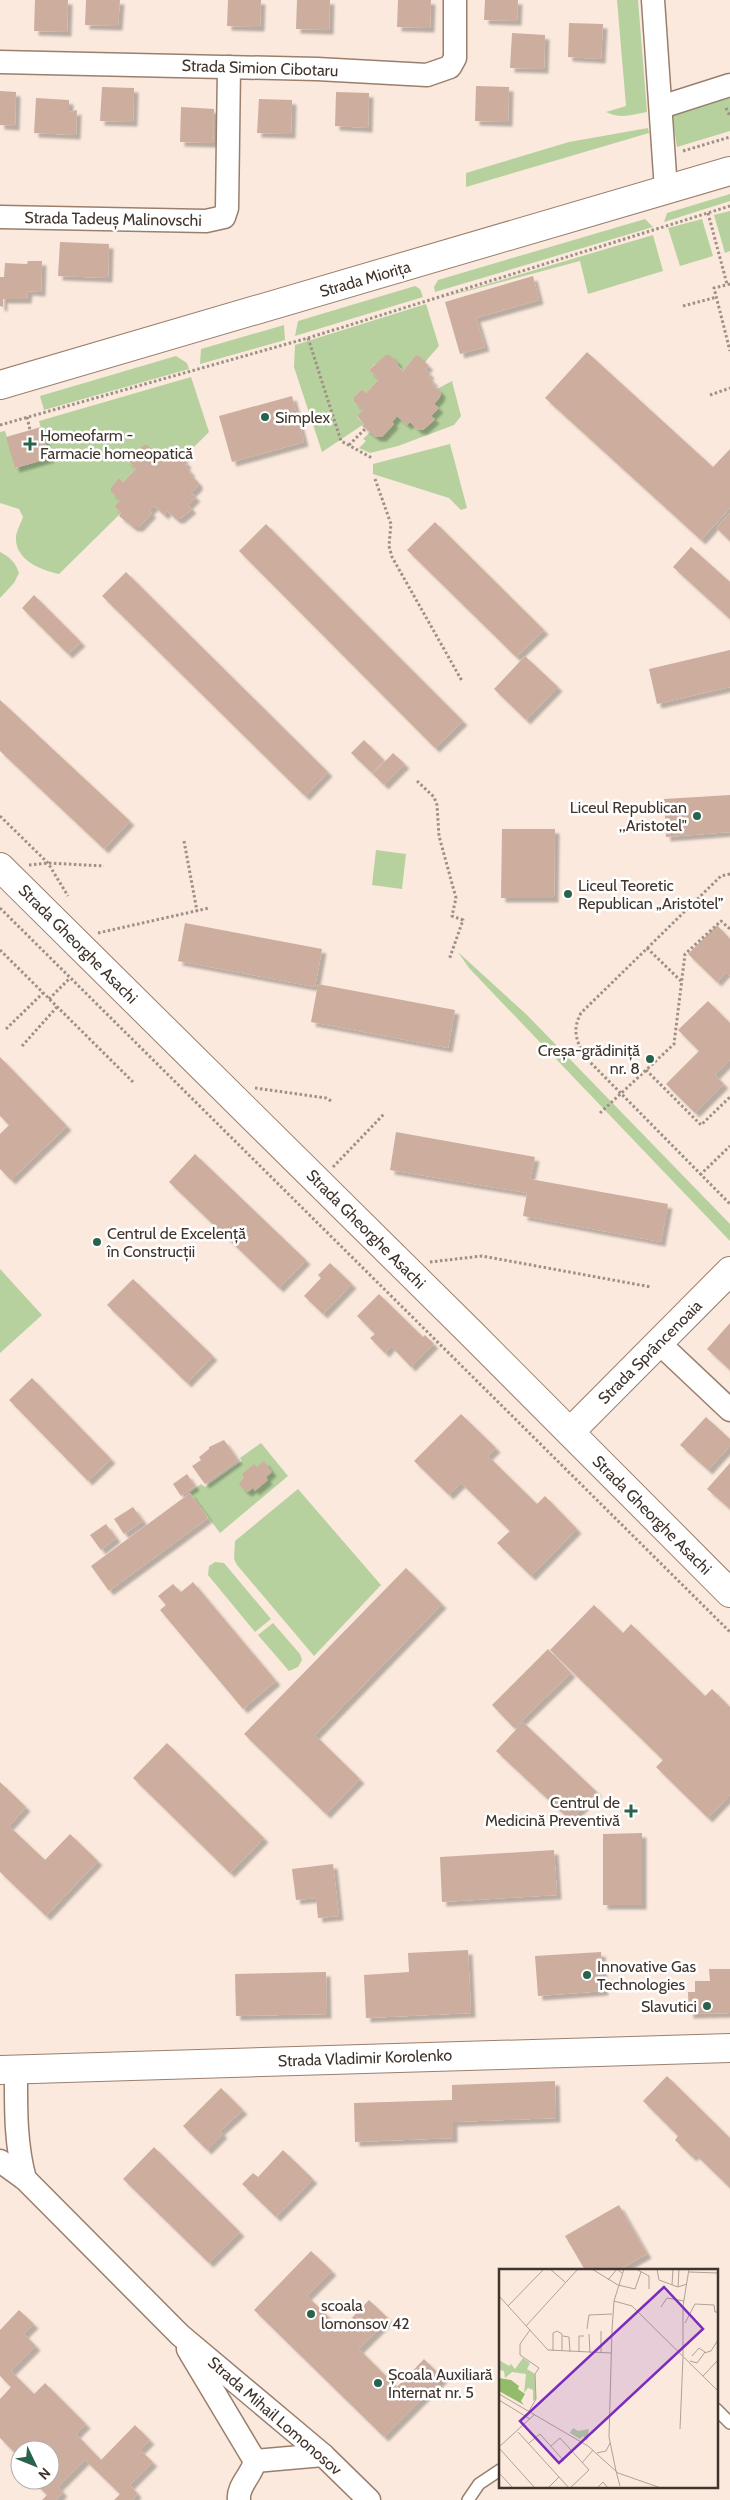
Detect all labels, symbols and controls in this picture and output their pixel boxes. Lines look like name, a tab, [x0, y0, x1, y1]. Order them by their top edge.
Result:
street label: Strada Simion Cibotaru	[181, 56, 339, 80]
street label: Strada Tadeuș Malinovschi	[24, 208, 202, 231]
street label: Strada Miorița	[317, 257, 413, 302]
place label: Simplex	[275, 408, 330, 427]
marker: Simplex	[259, 411, 271, 423]
place label: Homeofarm - Farmacie homeopatică	[40, 426, 193, 463]
marker: Homeofarm - Farmacie homeopatică	[24, 438, 36, 450]
place label: Liceul Republican ,,Aristotel"	[570, 798, 687, 835]
marker: Liceul Republican ,,Aristotel"	[691, 810, 703, 822]
place label: Liceul Teoretic Republican „Aristotel”	[578, 876, 724, 913]
street label: Strada Gheorghe Asachi	[15, 881, 141, 1007]
marker: Liceul Teoretic Republican „Aristotel”	[562, 888, 574, 900]
place label: Creșa-grădiniță nr. 8	[538, 1041, 640, 1078]
marker: Creșa-grădiniță nr. 8	[644, 1053, 656, 1065]
street label: Strada Gheorghe Asachi	[303, 1166, 429, 1292]
place label: Centrul de Excelență în Construcții	[106, 1224, 246, 1262]
marker: Centrul de Excelență în Construcții	[91, 1236, 103, 1248]
street label: Strada Sprâncenoaia	[594, 1296, 706, 1408]
street label: Strada Gheorghe Asachi	[589, 1452, 715, 1578]
place label: Centrul de Medicină Preventivă	[485, 1793, 620, 1830]
marker: Centrul de Medicină Preventivă	[624, 1804, 638, 1818]
place label: Innovative Gas Technologies	[597, 1957, 697, 1994]
marker: Innovative Gas Technologies	[581, 1969, 593, 1981]
place label: Slavutici	[641, 1997, 697, 2016]
marker: Slavutici	[701, 2000, 713, 2012]
street label: Strada Vladimir Korolenko	[278, 2045, 453, 2071]
inset map	[499, 2269, 718, 2488]
place label: scoala lomonsov 42	[321, 2296, 410, 2333]
marker: scoala lomonsov 42	[305, 2308, 317, 2320]
street label: Strada Mihail Lomonosov	[204, 2353, 346, 2479]
place label: Școala Auxiliară Internat nr. 5	[388, 2365, 493, 2402]
marker: Școala Auxiliară Internat nr. 5	[372, 2377, 384, 2389]
north arrow	[10, 2440, 60, 2490]
text: N	[35, 2464, 54, 2484]

